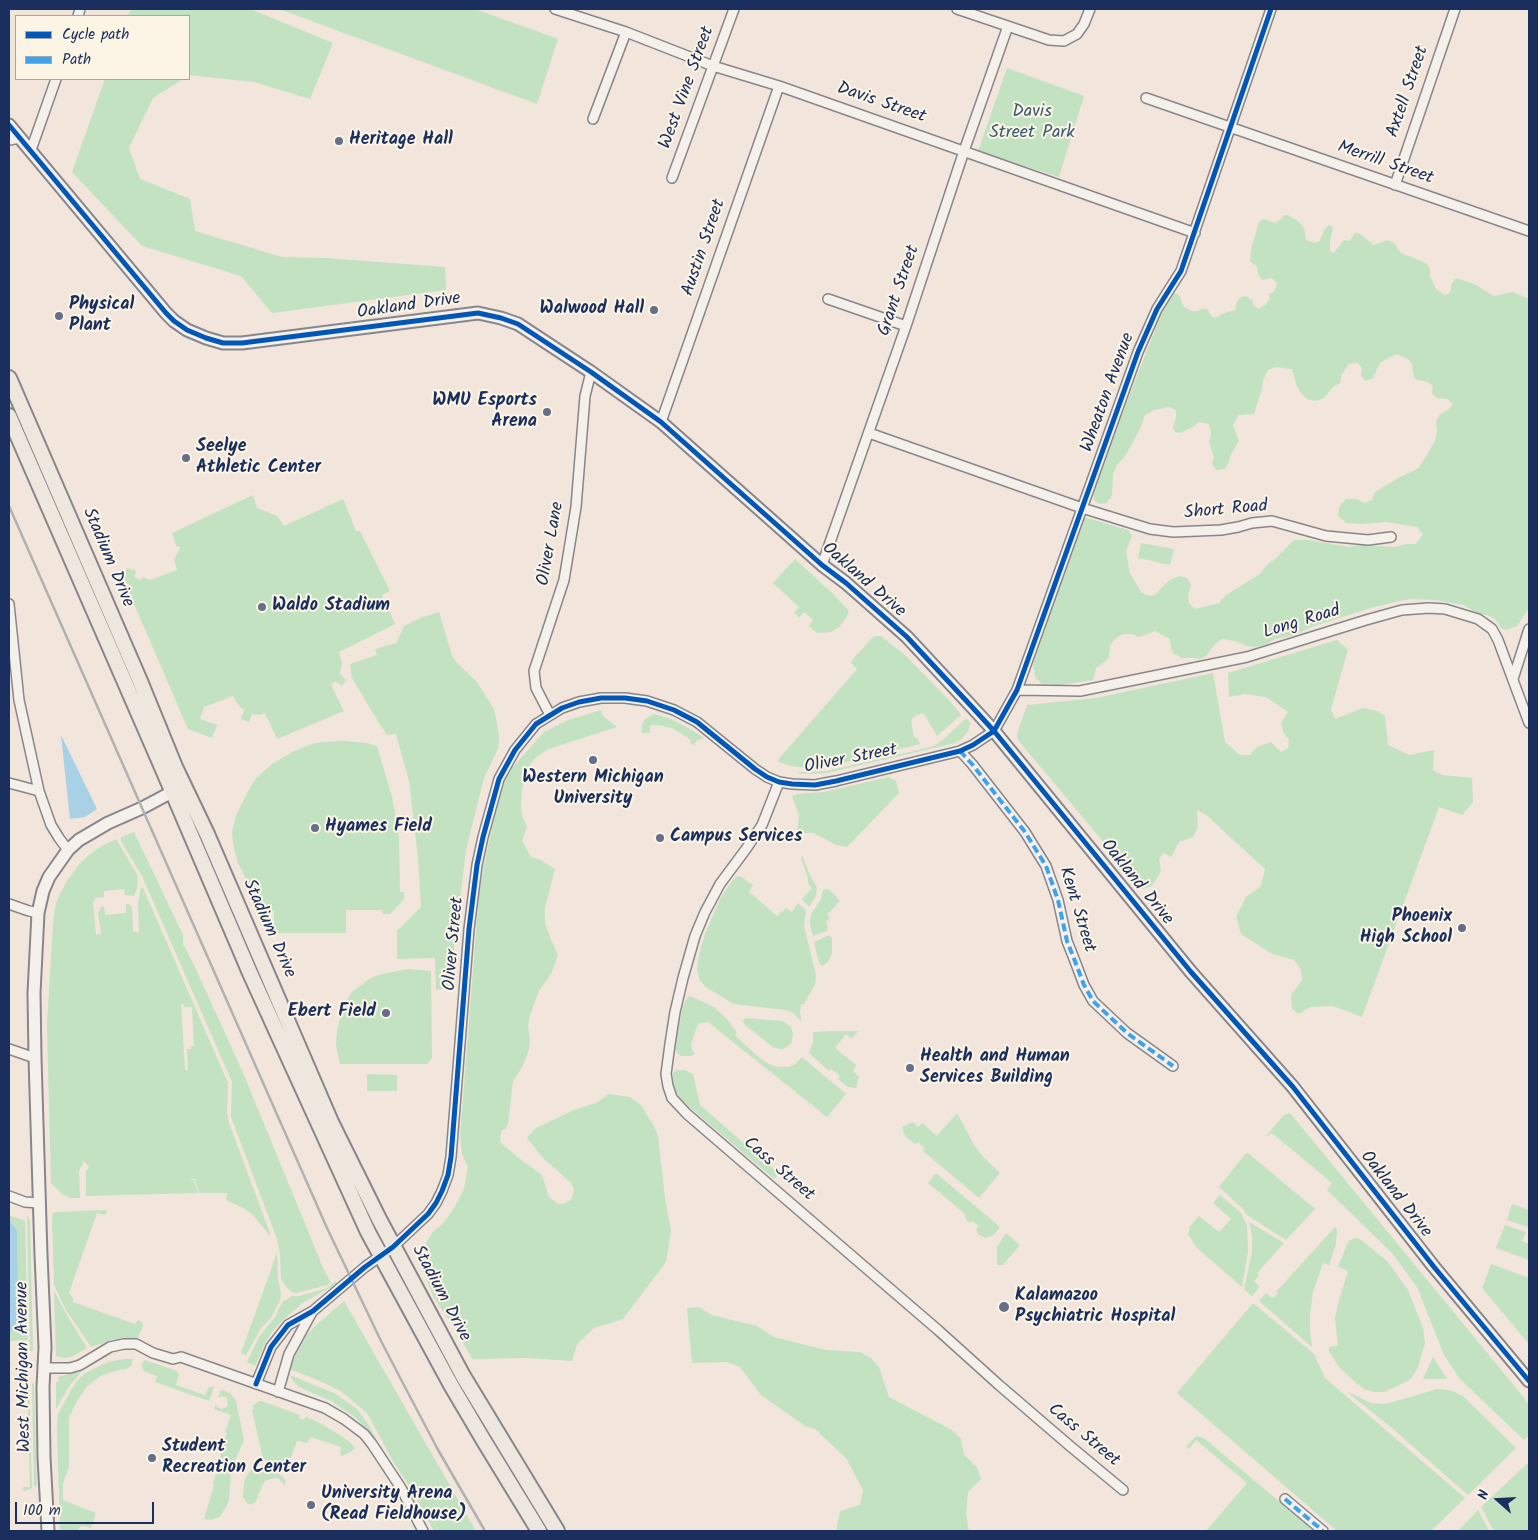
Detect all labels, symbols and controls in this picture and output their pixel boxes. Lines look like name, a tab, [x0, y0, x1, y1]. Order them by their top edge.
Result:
legend	[15, 15, 190, 80]
text: Cycle path	[62, 23, 129, 47]
street label: West Vine Street	[656, 24, 720, 152]
street label: Axtell Street	[1383, 43, 1435, 141]
text: Path	[62, 48, 91, 72]
street label: Davis Street	[834, 79, 928, 129]
park label: Davis Street Park	[989, 102, 1075, 144]
place label: Heritage Hall	[349, 130, 453, 152]
marker: Heritage Hall	[333, 135, 345, 147]
street label: Merrill Street	[1334, 137, 1436, 191]
street label: Austin Street	[678, 197, 732, 299]
street label: Grant Street	[874, 243, 926, 339]
street label: Oakland Drive	[356, 289, 462, 325]
place label: Physical Plant	[69, 295, 134, 338]
place label: Walwood Hall	[540, 299, 644, 321]
marker: Walwood Hall	[648, 304, 660, 316]
marker: Physical Plant	[53, 310, 65, 322]
street label: Wheaton Avenue	[1077, 330, 1141, 456]
place label: WMU Esports Arena	[432, 391, 537, 434]
marker: WMU Esports Arena	[541, 406, 553, 418]
place label: Seelye Athletic Center	[196, 437, 321, 479]
marker: Seelye Athletic Center	[180, 452, 192, 464]
street label: Short Road	[1183, 497, 1269, 525]
street label: Oliver Lane	[534, 500, 570, 588]
street label: Stadium Drive	[76, 505, 138, 611]
street label: Oakland Drive	[817, 539, 909, 623]
place label: Waldo Stadium	[272, 596, 390, 618]
marker: Waldo Stadium	[256, 601, 268, 613]
street label: Long Road	[1261, 601, 1343, 645]
street label: Oliver Street	[803, 740, 899, 780]
marker: Western Michigan University	[587, 754, 599, 766]
place label: Western Michigan University	[522, 768, 664, 811]
place label: Hyames Field	[325, 817, 432, 839]
marker: Hyames Field	[309, 822, 321, 834]
place label: Campus Services	[670, 827, 802, 849]
marker: Campus Services	[654, 832, 666, 844]
street label: Oakland Drive	[1095, 836, 1177, 930]
street label: Kent Street	[1053, 865, 1099, 955]
street label: Stadium Drive	[237, 876, 299, 982]
street label: Oliver Street	[440, 896, 470, 992]
place label: Phoenix High School	[1360, 907, 1452, 950]
marker: Phoenix High School	[1456, 922, 1468, 934]
place label: Ebert Field	[288, 1002, 376, 1024]
marker: Ebert Field	[380, 1007, 392, 1019]
place label: Health and Human Services Building	[920, 1047, 1070, 1090]
marker: Health and Human Services Building	[904, 1062, 916, 1074]
street label: Cass Street	[738, 1133, 818, 1207]
street label: Oakland Drive	[1354, 1147, 1436, 1243]
street label: Stadium Drive	[406, 1242, 474, 1346]
street label: West Michigan Avenue	[13, 1281, 37, 1453]
place label: Kalamazoo Psychiatric Hospital	[1015, 1286, 1175, 1328]
marker: Kalamazoo Psychiatric Hospital	[997, 1300, 1011, 1314]
street label: Cass Street	[1043, 1400, 1123, 1472]
place label: Student Recreation Center	[162, 1437, 306, 1480]
marker: Student Recreation Center	[146, 1452, 158, 1464]
north arrow	[1473, 1475, 1523, 1525]
place label: University Arena (Read Fieldhouse)	[321, 1484, 467, 1526]
text: N	[1472, 1487, 1496, 1503]
scale bar	[18, 1492, 156, 1524]
text: 100 m	[23, 1499, 61, 1523]
marker: University Arena (Read Fieldhouse)	[305, 1499, 317, 1511]

